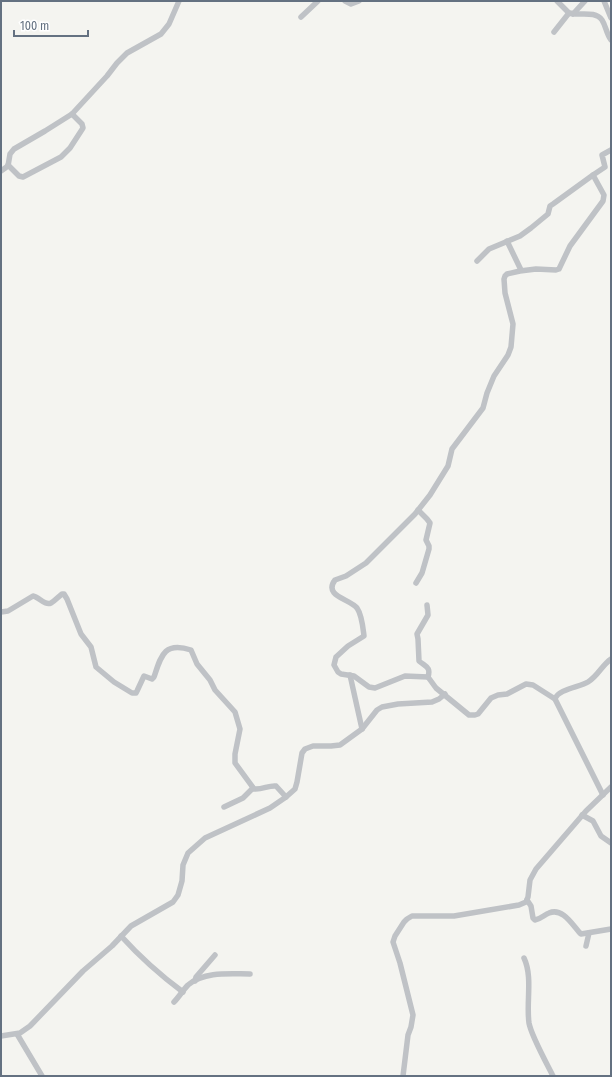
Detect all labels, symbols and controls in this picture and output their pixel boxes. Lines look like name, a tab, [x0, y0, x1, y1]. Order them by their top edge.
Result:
scale bar	[14, 12, 88, 38]
text: 100 m	[20, 19, 49, 33]

